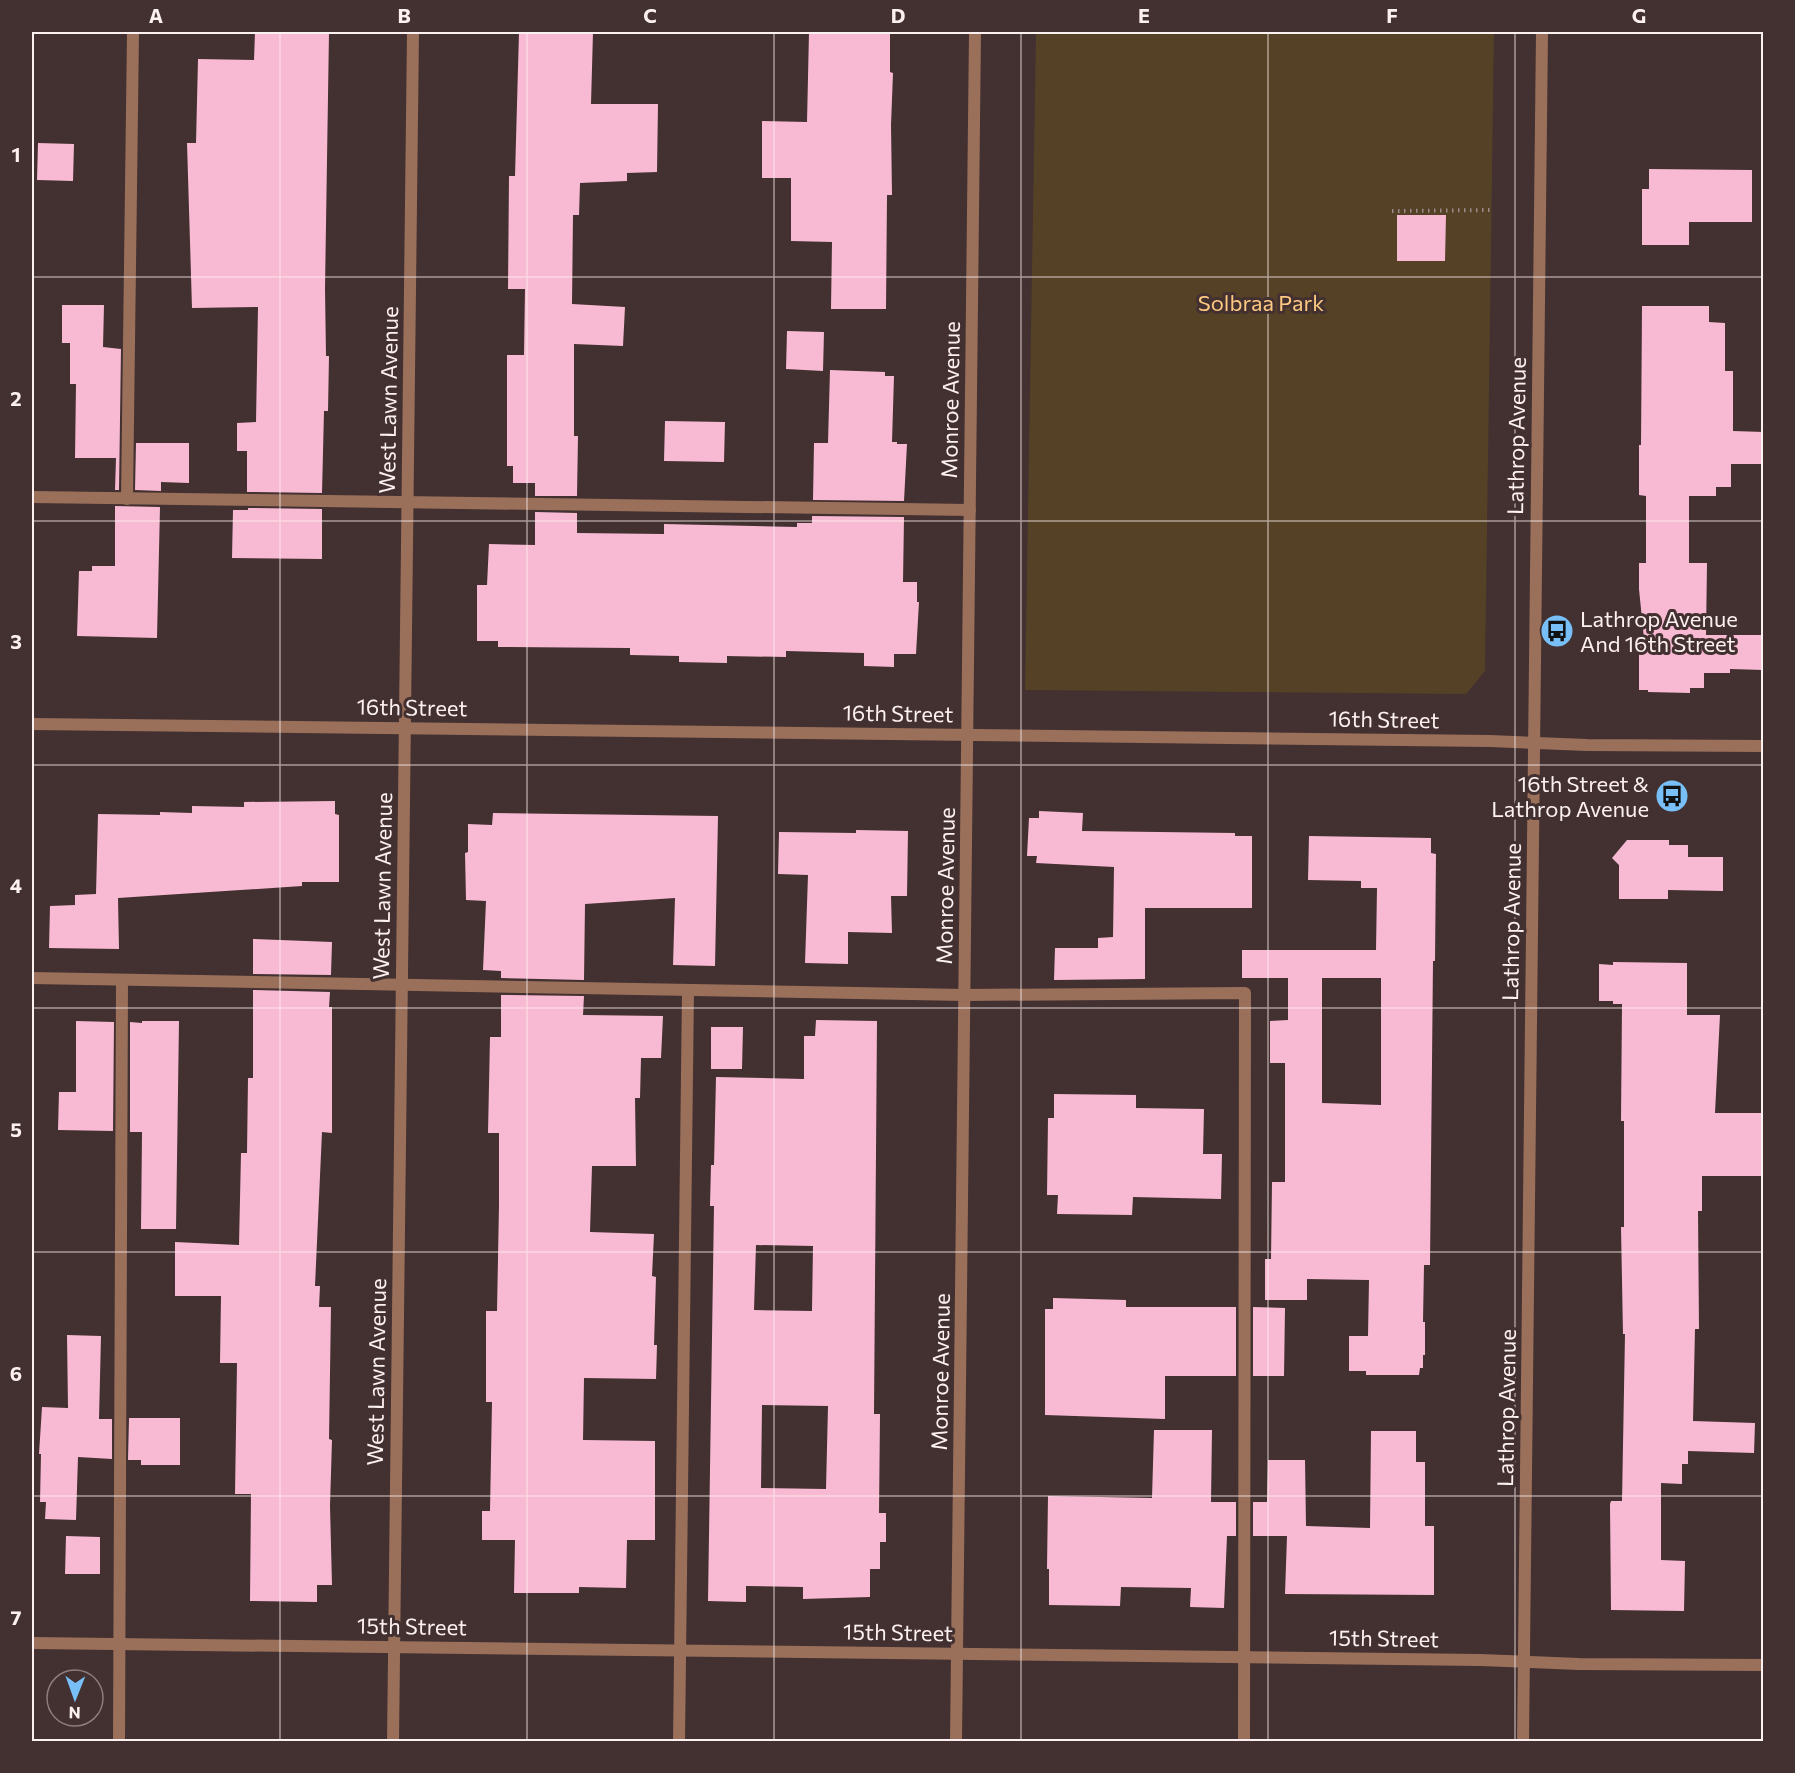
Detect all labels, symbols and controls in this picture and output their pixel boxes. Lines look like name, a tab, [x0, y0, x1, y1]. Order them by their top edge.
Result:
text: A	[149, 3, 163, 27]
text: B	[397, 3, 411, 27]
text: C	[643, 3, 657, 27]
text: D	[891, 3, 905, 27]
text: E	[1138, 3, 1150, 27]
text: F	[1386, 3, 1398, 27]
text: G	[1632, 3, 1646, 27]
text: 1	[11, 142, 21, 166]
park label: Solbraa Park	[1198, 289, 1324, 316]
street label: West Lawn Avenue	[373, 306, 403, 494]
street label: Monroe Avenue	[935, 321, 965, 479]
street label: Lathrop Avenue	[1501, 357, 1531, 515]
text: 2	[10, 386, 22, 410]
place label: Lathrop Avenue And 16th Street	[1580, 605, 1738, 657]
bus stop icon: Lathrop Avenue And 16th Street	[1539, 613, 1575, 649]
text: 3	[10, 629, 22, 653]
street label: 16th Street	[356, 693, 468, 721]
street label: 16th Street	[842, 699, 954, 727]
street label: 16th Street	[1328, 705, 1440, 733]
place label: 16th Street & Lathrop Avenue	[1491, 770, 1649, 822]
bus stop icon: 16th Street & Lathrop Avenue	[1654, 778, 1690, 814]
street label: West Lawn Avenue	[367, 792, 397, 980]
street label: Monroe Avenue	[930, 807, 960, 965]
street label: Lathrop Avenue	[1496, 843, 1526, 1001]
text: 4	[10, 873, 22, 897]
text: 5	[10, 1117, 22, 1141]
street label: West Lawn Avenue	[361, 1278, 391, 1466]
street label: Monroe Avenue	[925, 1293, 955, 1451]
street label: Lathrop Avenue	[1491, 1329, 1521, 1487]
text: 6	[10, 1361, 22, 1385]
text: 7	[11, 1605, 22, 1629]
street label: 15th Street	[357, 1612, 467, 1640]
street label: 15th Street	[843, 1618, 953, 1646]
street label: 15th Street	[1329, 1624, 1439, 1652]
north arrow	[45, 1668, 105, 1728]
text: N	[69, 1704, 81, 1723]

